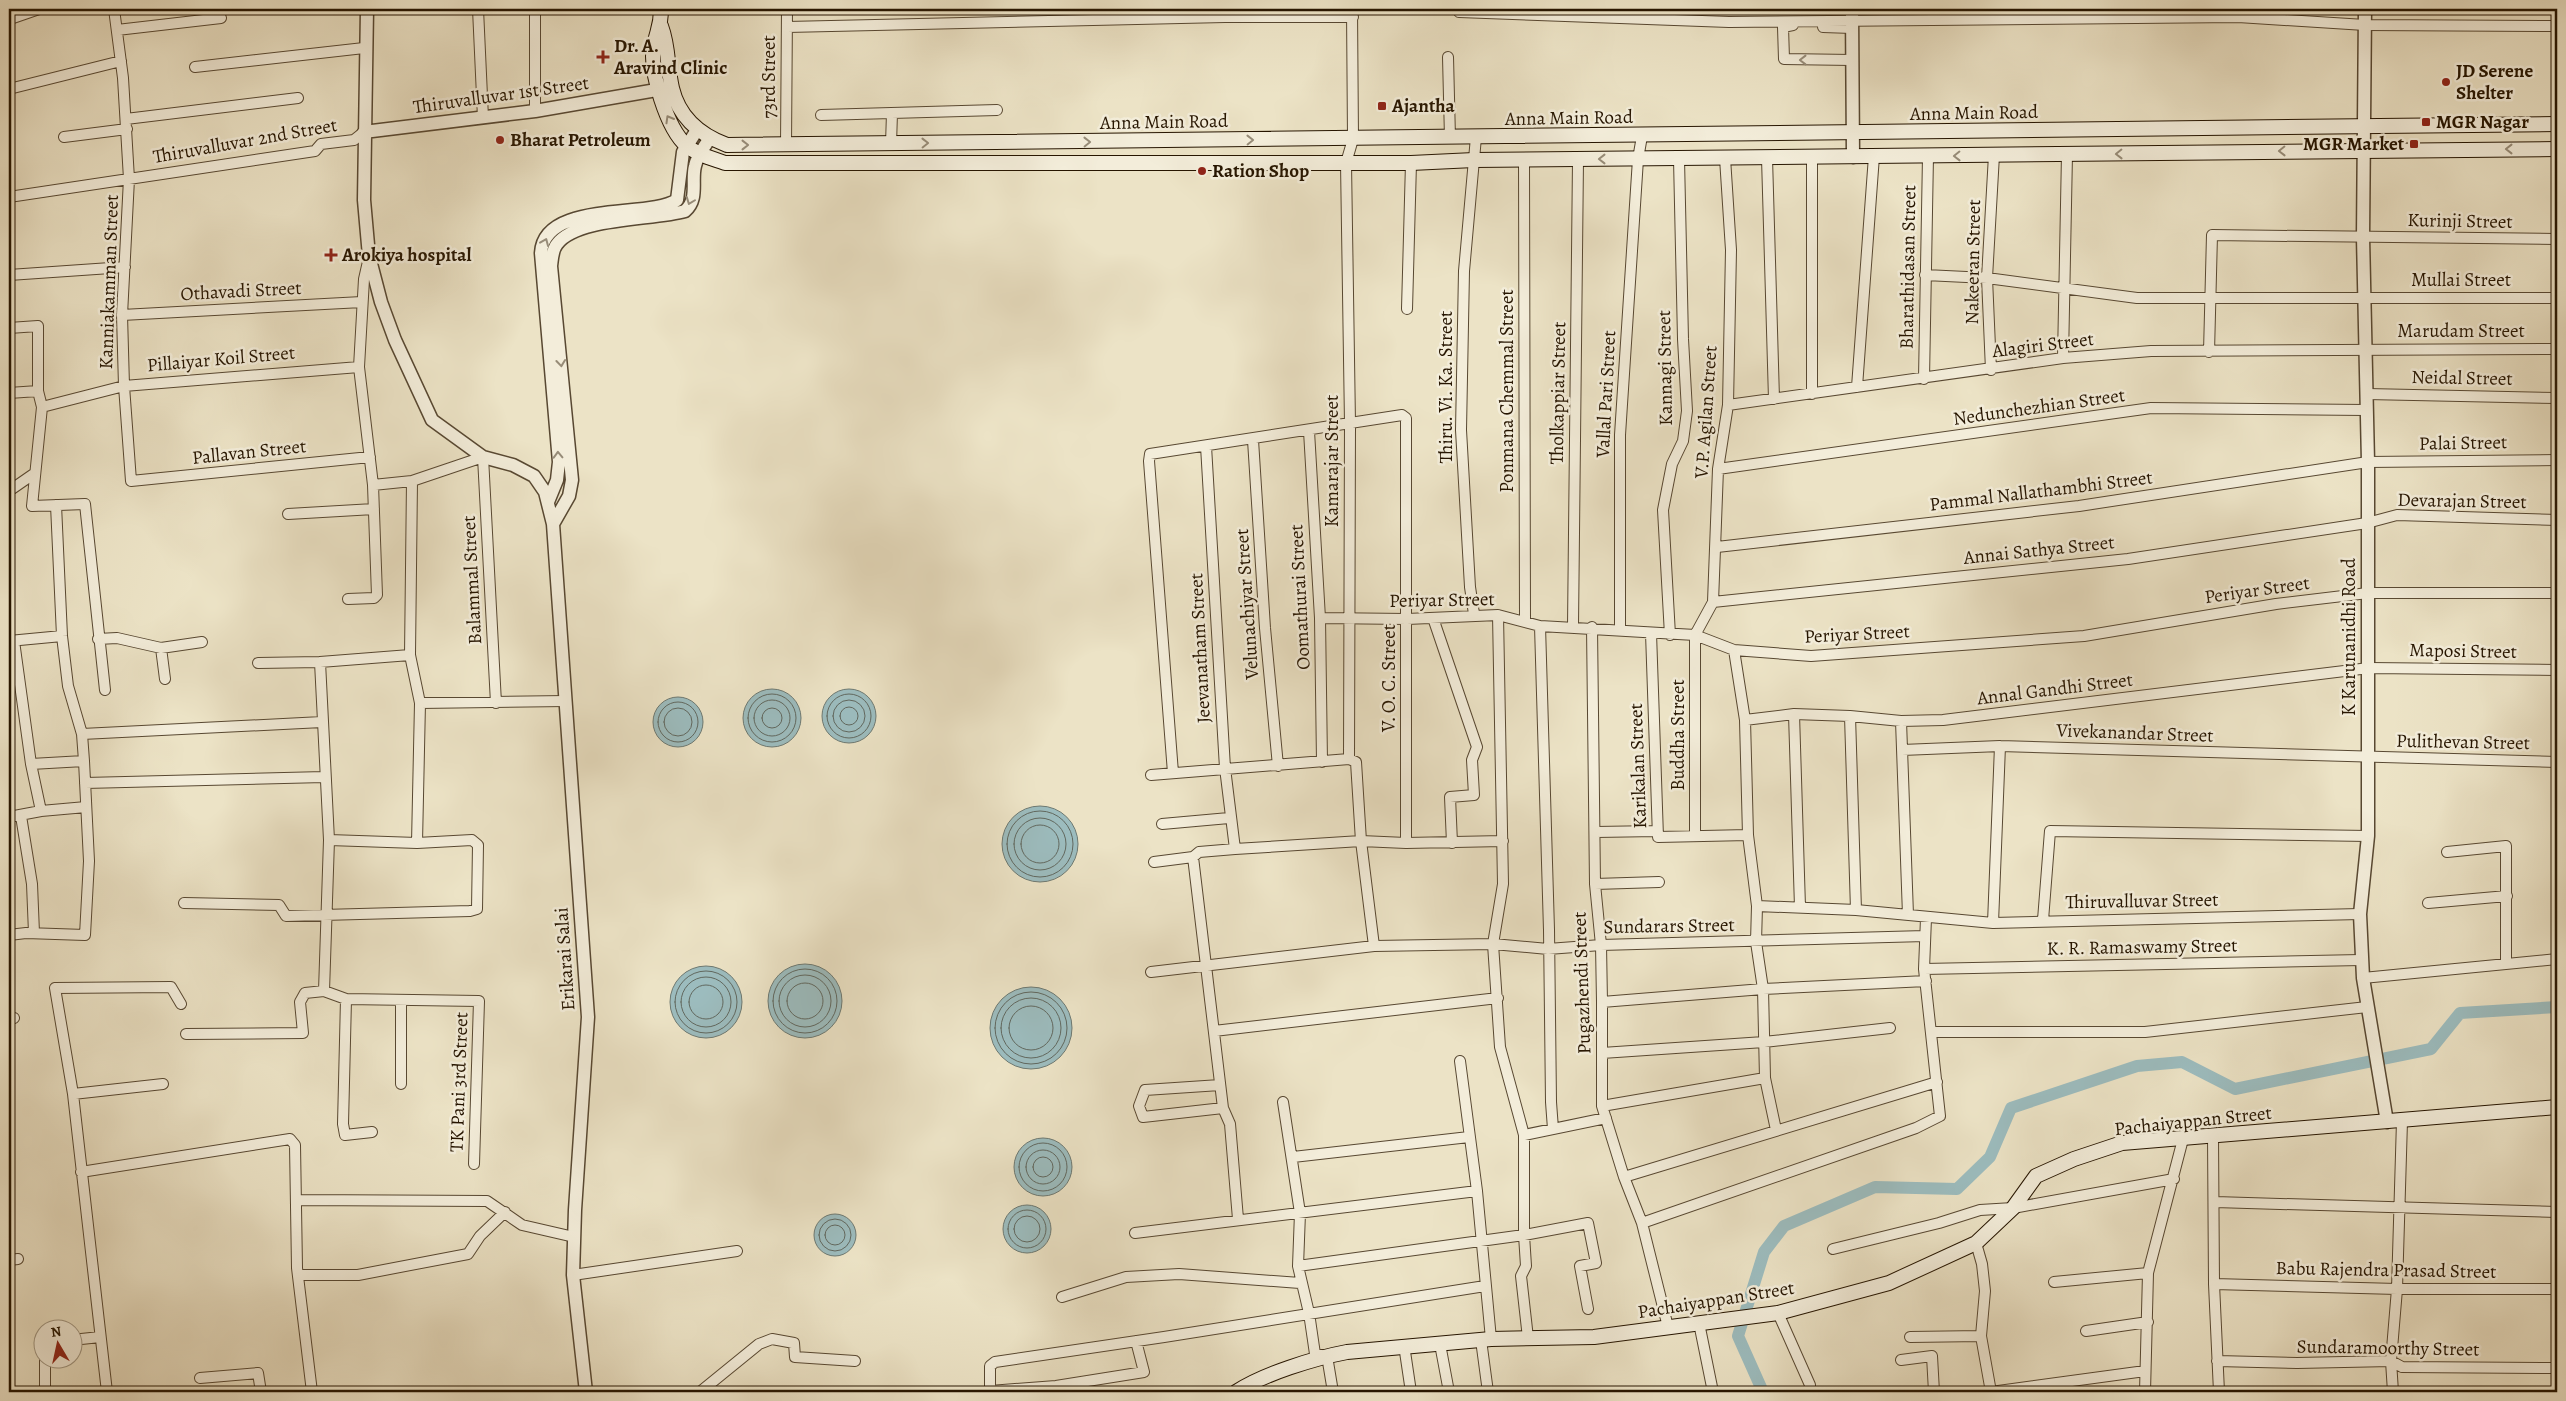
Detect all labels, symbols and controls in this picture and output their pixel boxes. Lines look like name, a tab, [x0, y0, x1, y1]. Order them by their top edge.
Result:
place label: Dr. A. Aravind Clinic	[613, 33, 727, 81]
street label: 73rd Street	[756, 35, 782, 119]
marker: Dr. A. Aravind Clinic	[596, 50, 610, 64]
one-way arrow	[1799, 55, 1807, 65]
place label: JD Serene Shelter	[2456, 58, 2533, 106]
street label: Thiruvalluvar 1st Street	[411, 70, 591, 120]
marker: JD Serene Shelter	[2440, 76, 2452, 88]
place label: Ajantha	[1391, 93, 1456, 119]
street label: Anna Main Road	[1909, 99, 2039, 127]
marker: Ajantha	[1376, 100, 1388, 112]
street label: Anna Main Road	[1504, 104, 1634, 132]
street label: Anna Main Road	[1099, 108, 1229, 136]
place label: MGR Nagar	[2436, 109, 2529, 135]
street label: Thiruvalluvar 2nd Street	[151, 112, 339, 170]
one-way arrow	[666, 115, 676, 124]
marker: MGR Nagar	[2420, 116, 2432, 128]
place label: Bharat Petroleum	[510, 127, 651, 153]
place label: MGR Market	[2303, 131, 2405, 157]
marker: Bharat Petroleum	[494, 134, 506, 146]
one-way arrow	[1246, 135, 1254, 145]
one-way arrow	[1084, 137, 1092, 147]
one-way arrow	[922, 138, 929, 148]
marker: MGR Market	[2408, 138, 2420, 150]
one-way arrow	[742, 140, 749, 150]
one-way arrow	[2504, 144, 2512, 154]
one-way arrow	[2277, 146, 2285, 156]
one-way arrow	[2115, 149, 2122, 159]
one-way arrow	[1952, 150, 1960, 161]
one-way arrow	[1597, 154, 1605, 164]
place label: Ration Shop	[1212, 158, 1309, 184]
marker: Ration Shop	[1196, 165, 1208, 177]
street label: Bharathidasan Street	[1894, 185, 1922, 349]
street label: Kanniakamman Street	[93, 194, 125, 370]
one-way arrow	[686, 196, 696, 205]
street label: Nakeeran Street	[1959, 199, 1987, 325]
street label: Kurinji Street	[2407, 207, 2513, 235]
one-way arrow	[539, 238, 549, 247]
place label: Arokiya hospital	[341, 242, 471, 268]
marker: Arokiya hospital	[324, 248, 338, 262]
street label: Mullai Street	[2411, 267, 2511, 293]
street label: Othavadi Street	[180, 275, 302, 307]
street label: Ponmana Chemmal Street	[1494, 289, 1520, 493]
street label: Kannagi Street	[1651, 310, 1679, 426]
street label: Thiru. Vi. Ka. Street	[1433, 311, 1459, 463]
street label: Marudam Street	[2397, 318, 2525, 344]
street label: Tholkappiar Street	[1544, 321, 1572, 465]
street label: Alagiri Street	[1990, 326, 2095, 364]
street label: Vallal Pari Street	[1590, 330, 1622, 459]
street label: Pillaiyar Koil Street	[146, 340, 296, 378]
street label: V.P. Agilan Street	[1688, 345, 1724, 480]
one-way arrow	[555, 359, 566, 367]
street label: Neidal Street	[2411, 364, 2513, 392]
street label: Nedunchezhian Street	[1951, 382, 2127, 432]
street label: Kamarajar Street	[1319, 395, 1345, 527]
street label: Palai Street	[2419, 429, 2507, 457]
street label: Pallavan Street	[191, 433, 307, 471]
one-way arrow	[553, 451, 563, 459]
street label: Pammal Nallathambhi Street	[1928, 464, 2154, 518]
street label: Devarajan Street	[2397, 487, 2527, 515]
street label: Balammal Street	[456, 515, 488, 645]
street label: Oomathurai Street	[1283, 524, 1317, 670]
street label: Velunachiyar Street	[1229, 528, 1265, 681]
street label: Annai Sathya Street	[1961, 529, 2116, 571]
street label: K Karunanidhi Road	[2336, 557, 2362, 716]
street label: Periyar Street	[2203, 570, 2311, 610]
street label: Jeevanatham Street	[1183, 572, 1217, 724]
street label: Periyar Street	[1389, 586, 1495, 614]
street label: Periyar Street	[1804, 618, 1910, 650]
street label: V. O. C. Street	[1376, 624, 1402, 733]
street label: Maposi Street	[2409, 637, 2517, 665]
street label: Annal Gandhi Street	[1975, 667, 2134, 712]
street label: Buddha Street	[1665, 679, 1691, 791]
street label: Karikalan Street	[1623, 703, 1653, 829]
street label: Vivekanandar Street	[2055, 717, 2214, 749]
street label: Pulithevan Street	[2396, 728, 2530, 756]
street label: Thiruvalluvar Street	[2065, 887, 2219, 915]
street label: Erikarai Salai	[548, 906, 582, 1012]
street label: Pugazhendi Street	[1567, 911, 1597, 1055]
street label: Sundarars Street	[1603, 912, 1735, 940]
street label: K. R. Ramaswamy Street	[2046, 932, 2238, 962]
street label: TK Pani 3rd Street	[444, 1011, 474, 1153]
street label: Pachaiyappan Street	[2113, 1100, 2273, 1142]
street label: Babu Rajendra Prasad Street	[2275, 1255, 2497, 1285]
street label: Pachaiyappan Street	[1636, 1275, 1796, 1325]
north arrow	[32, 1318, 82, 1368]
text: N	[50, 1321, 63, 1342]
street label: Sundaramoorthy Street	[2296, 1333, 2480, 1363]

